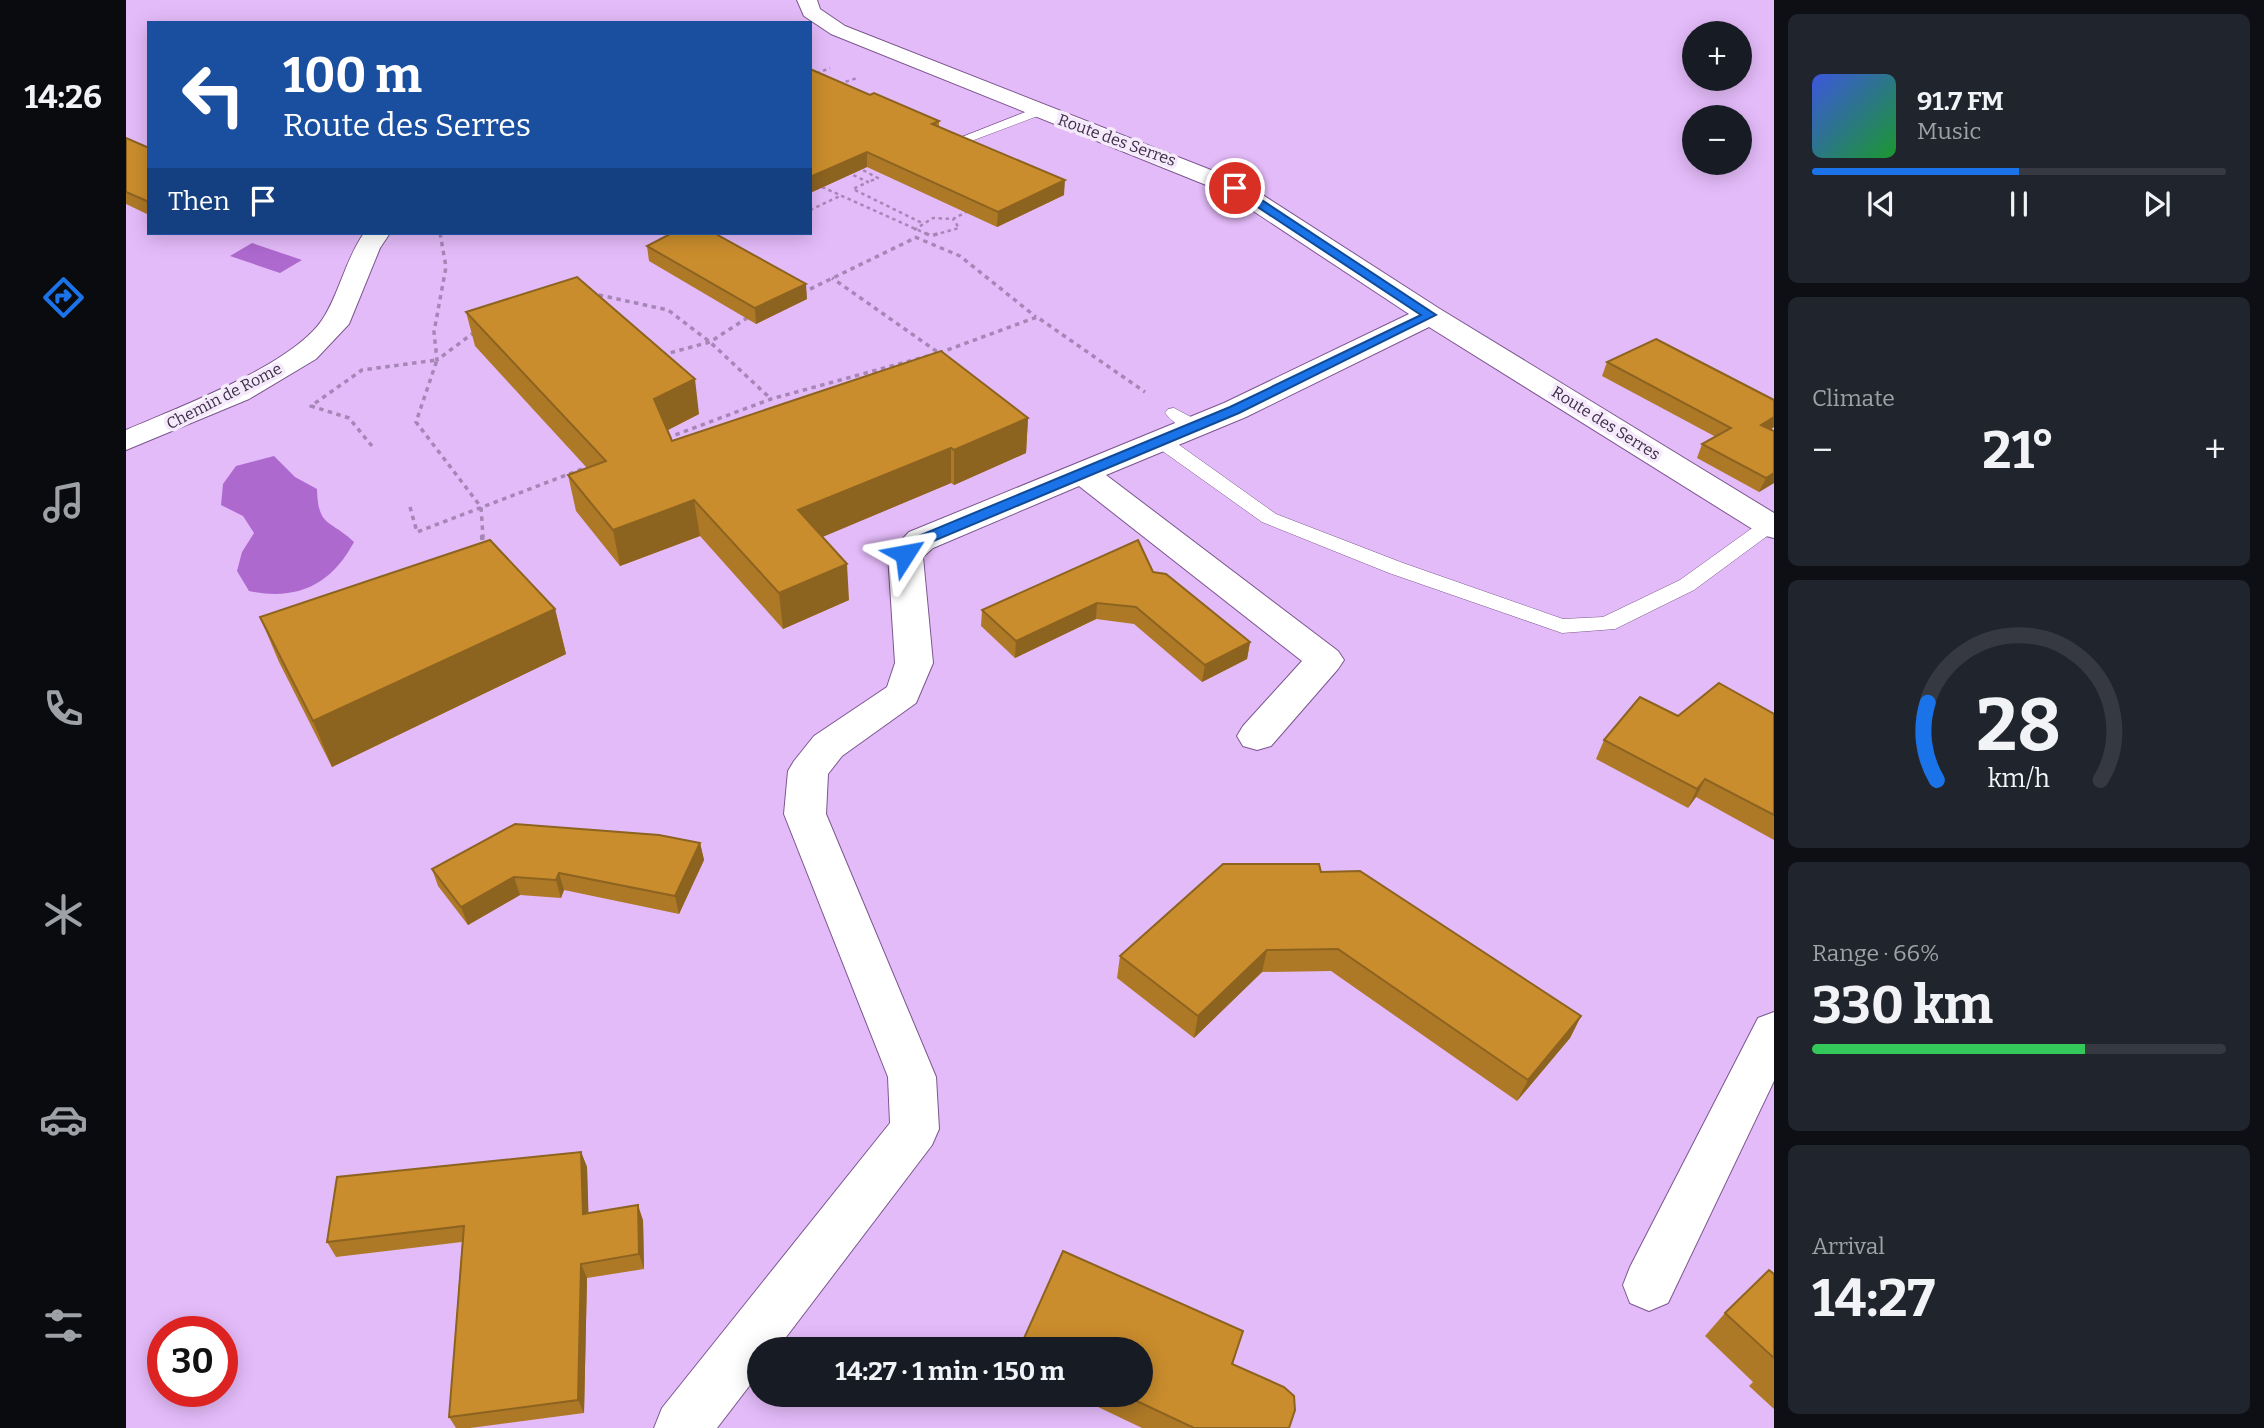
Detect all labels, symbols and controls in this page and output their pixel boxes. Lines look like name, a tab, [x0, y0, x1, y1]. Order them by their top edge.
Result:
map controls	[1682, 21, 1752, 175]
button: +	[1682, 21, 1752, 91]
text: 100 m	[283, 46, 422, 105]
icon: left	[168, 49, 259, 140]
text: 14:26	[24, 78, 102, 116]
text: 91.7 FM	[1917, 86, 2004, 117]
button: −	[1682, 105, 1752, 175]
text: Route des Serres	[283, 106, 531, 144]
street label: Route des Serres	[1055, 110, 1179, 170]
text: Music	[1917, 117, 1981, 145]
pin	[1205, 158, 1265, 218]
icon: arrive	[1216, 169, 1254, 207]
icon: arrive	[244, 182, 282, 220]
icon: previous	[1862, 185, 1900, 223]
icon: pause	[2000, 185, 2038, 223]
icon: next	[2138, 185, 2176, 223]
text: Then	[168, 186, 230, 217]
icon: directions	[39, 273, 88, 322]
street label: Chemin de Rome	[163, 359, 285, 433]
street label: Route des Serres	[1548, 382, 1664, 464]
text: Climate	[1812, 384, 1895, 412]
text: 21°	[1982, 419, 2055, 482]
text: −	[1812, 427, 1833, 473]
text: +	[2204, 427, 2226, 473]
icon: music	[39, 478, 88, 527]
position arrow	[868, 517, 942, 591]
text: 28	[1977, 682, 2061, 769]
icon: phone	[39, 684, 88, 733]
text: km/h	[1988, 764, 2050, 794]
icon: climate	[39, 890, 88, 939]
text: Range · 66%	[1812, 939, 1940, 967]
text: 330 km	[1812, 974, 1993, 1037]
icon: car	[39, 1095, 88, 1144]
text: Arrival	[1812, 1232, 1885, 1260]
text: 14:27	[1812, 1267, 1935, 1330]
icon: filters	[39, 1301, 88, 1350]
speed limit sign: 30	[147, 1316, 238, 1407]
text: 14:27 · 1 min · 150 m	[835, 1356, 1065, 1387]

